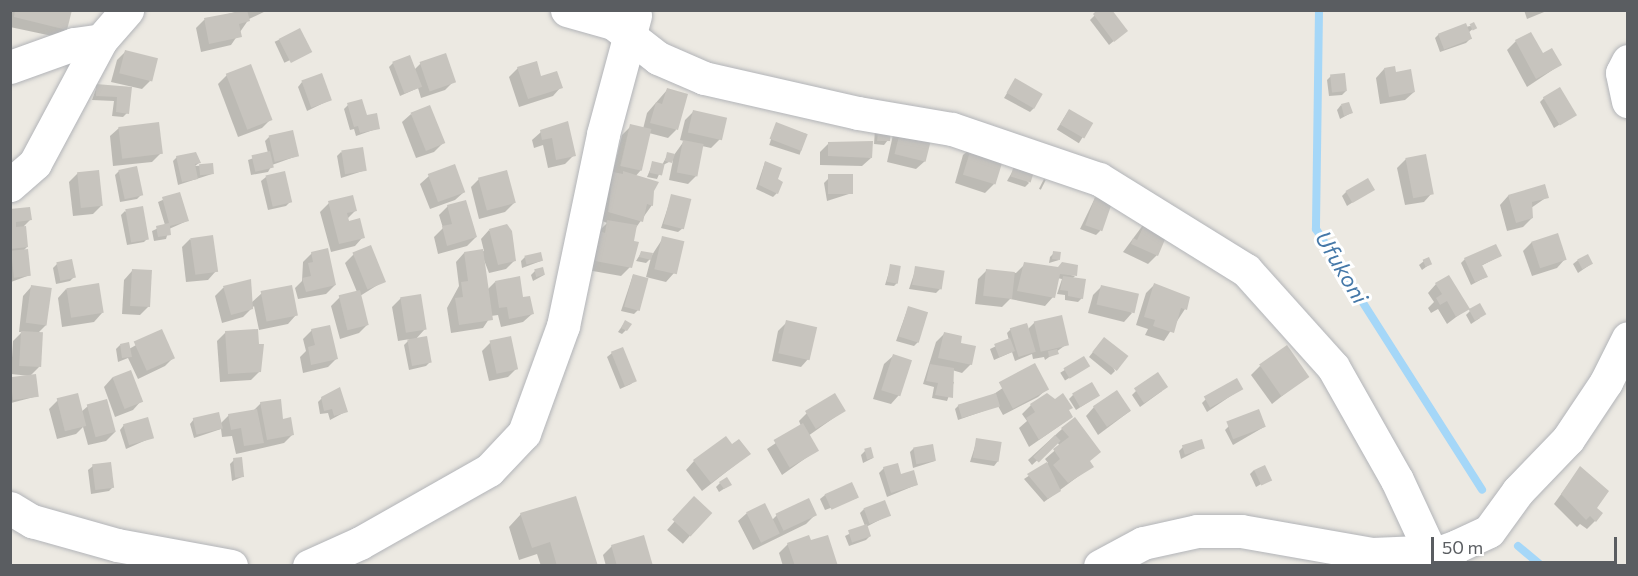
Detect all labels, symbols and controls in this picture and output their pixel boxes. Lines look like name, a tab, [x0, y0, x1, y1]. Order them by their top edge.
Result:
water label: Ufukoni	[1310, 226, 1374, 308]
scale bar	[1434, 525, 1620, 563]
text: 50 m	[1442, 536, 1483, 558]

